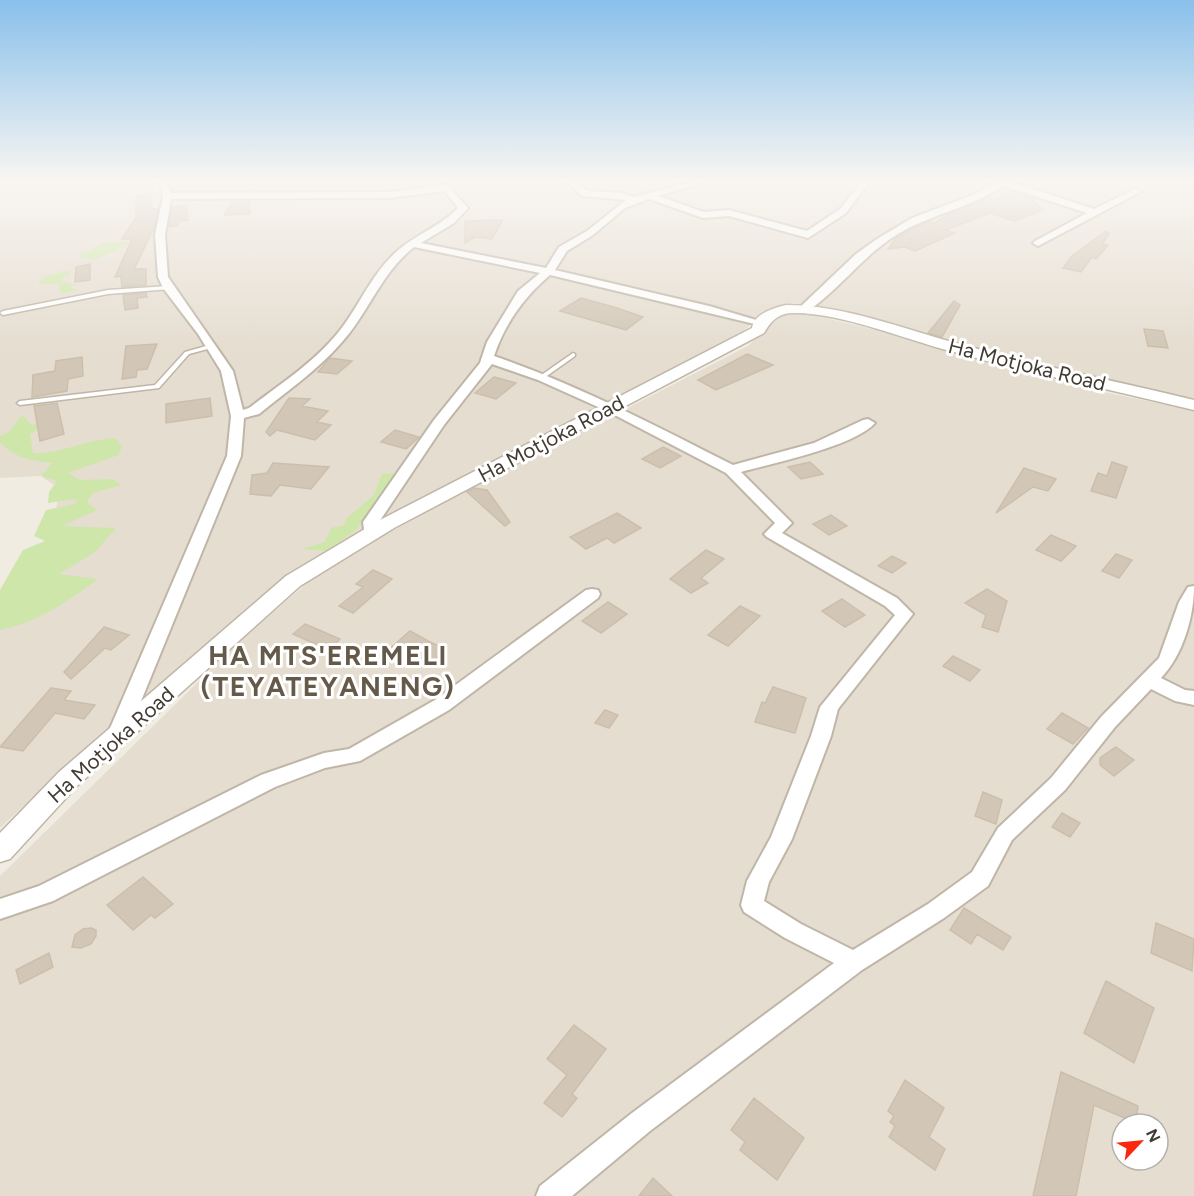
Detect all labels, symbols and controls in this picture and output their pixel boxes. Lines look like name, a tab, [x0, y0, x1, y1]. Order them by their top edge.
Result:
street label: Ha Motjoka Road	[946, 333, 1109, 396]
street label: Ha Motjoka Road	[474, 390, 628, 488]
district label: HA MTS'EREMELI (TEYATEYANENG)	[201, 639, 455, 703]
street label: Ha Motjoka Road	[42, 681, 179, 808]
north arrow	[1110, 1112, 1170, 1172]
text: N	[1142, 1126, 1164, 1145]

